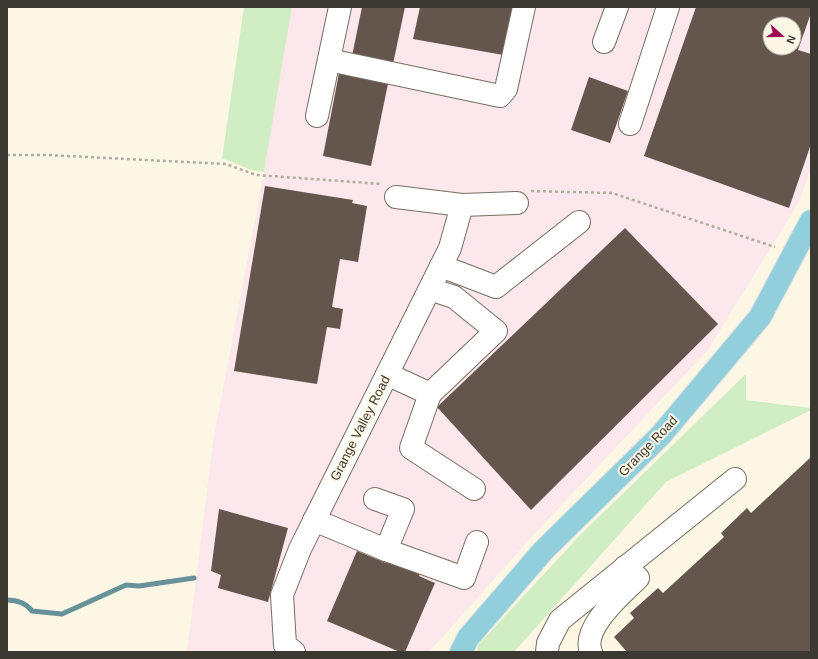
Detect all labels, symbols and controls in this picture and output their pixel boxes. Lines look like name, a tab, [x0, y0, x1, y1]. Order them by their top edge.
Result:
north arrow	[762, 16, 802, 56]
text: N	[784, 34, 798, 45]
street label: Grange Valley Road	[327, 373, 393, 483]
street label: Grange Road	[615, 413, 681, 479]

